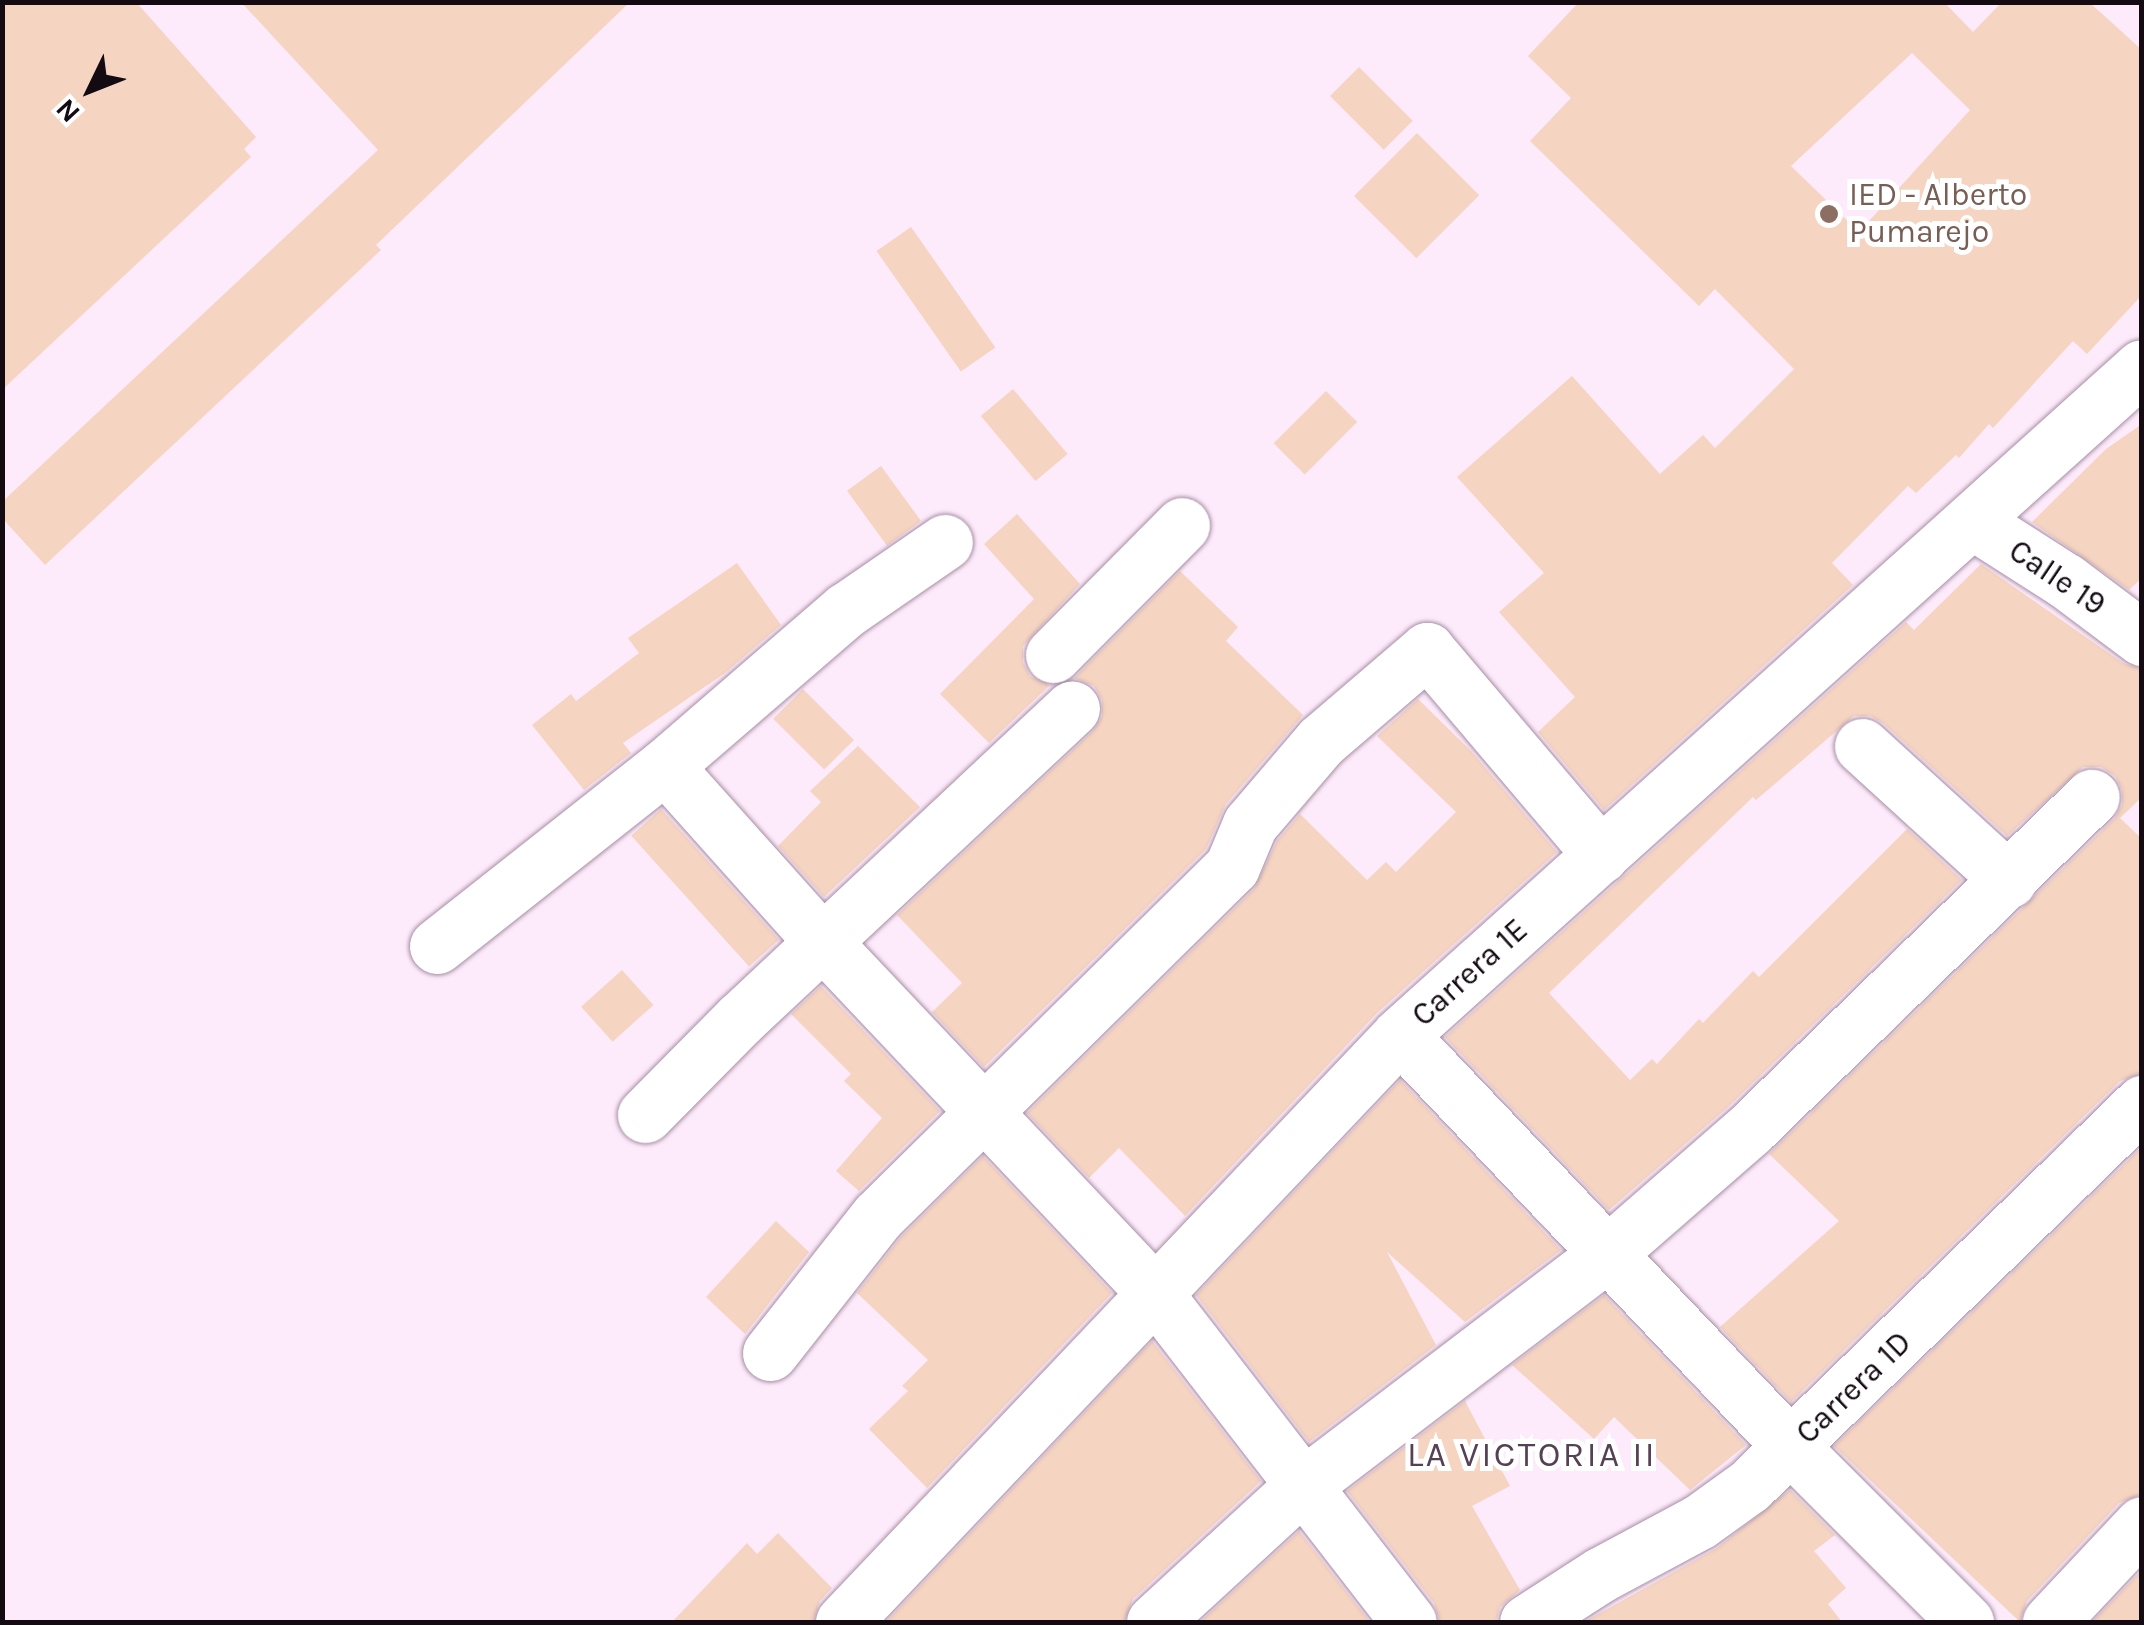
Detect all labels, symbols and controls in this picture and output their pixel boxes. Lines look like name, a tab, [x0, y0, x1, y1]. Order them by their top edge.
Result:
north arrow	[40, 40, 140, 140]
text: N	[49, 92, 87, 129]
place label: IED - Alberto Pumarejo	[1849, 177, 2027, 252]
marker: IED - Alberto Pumarejo	[1818, 203, 1840, 225]
street label: Calle 19	[2001, 532, 2113, 624]
street label: Carrera 1E	[1404, 911, 1536, 1035]
street label: Carrera 1D	[1788, 1324, 1920, 1452]
district label: LA VICTORIA II	[1407, 1434, 1657, 1476]

